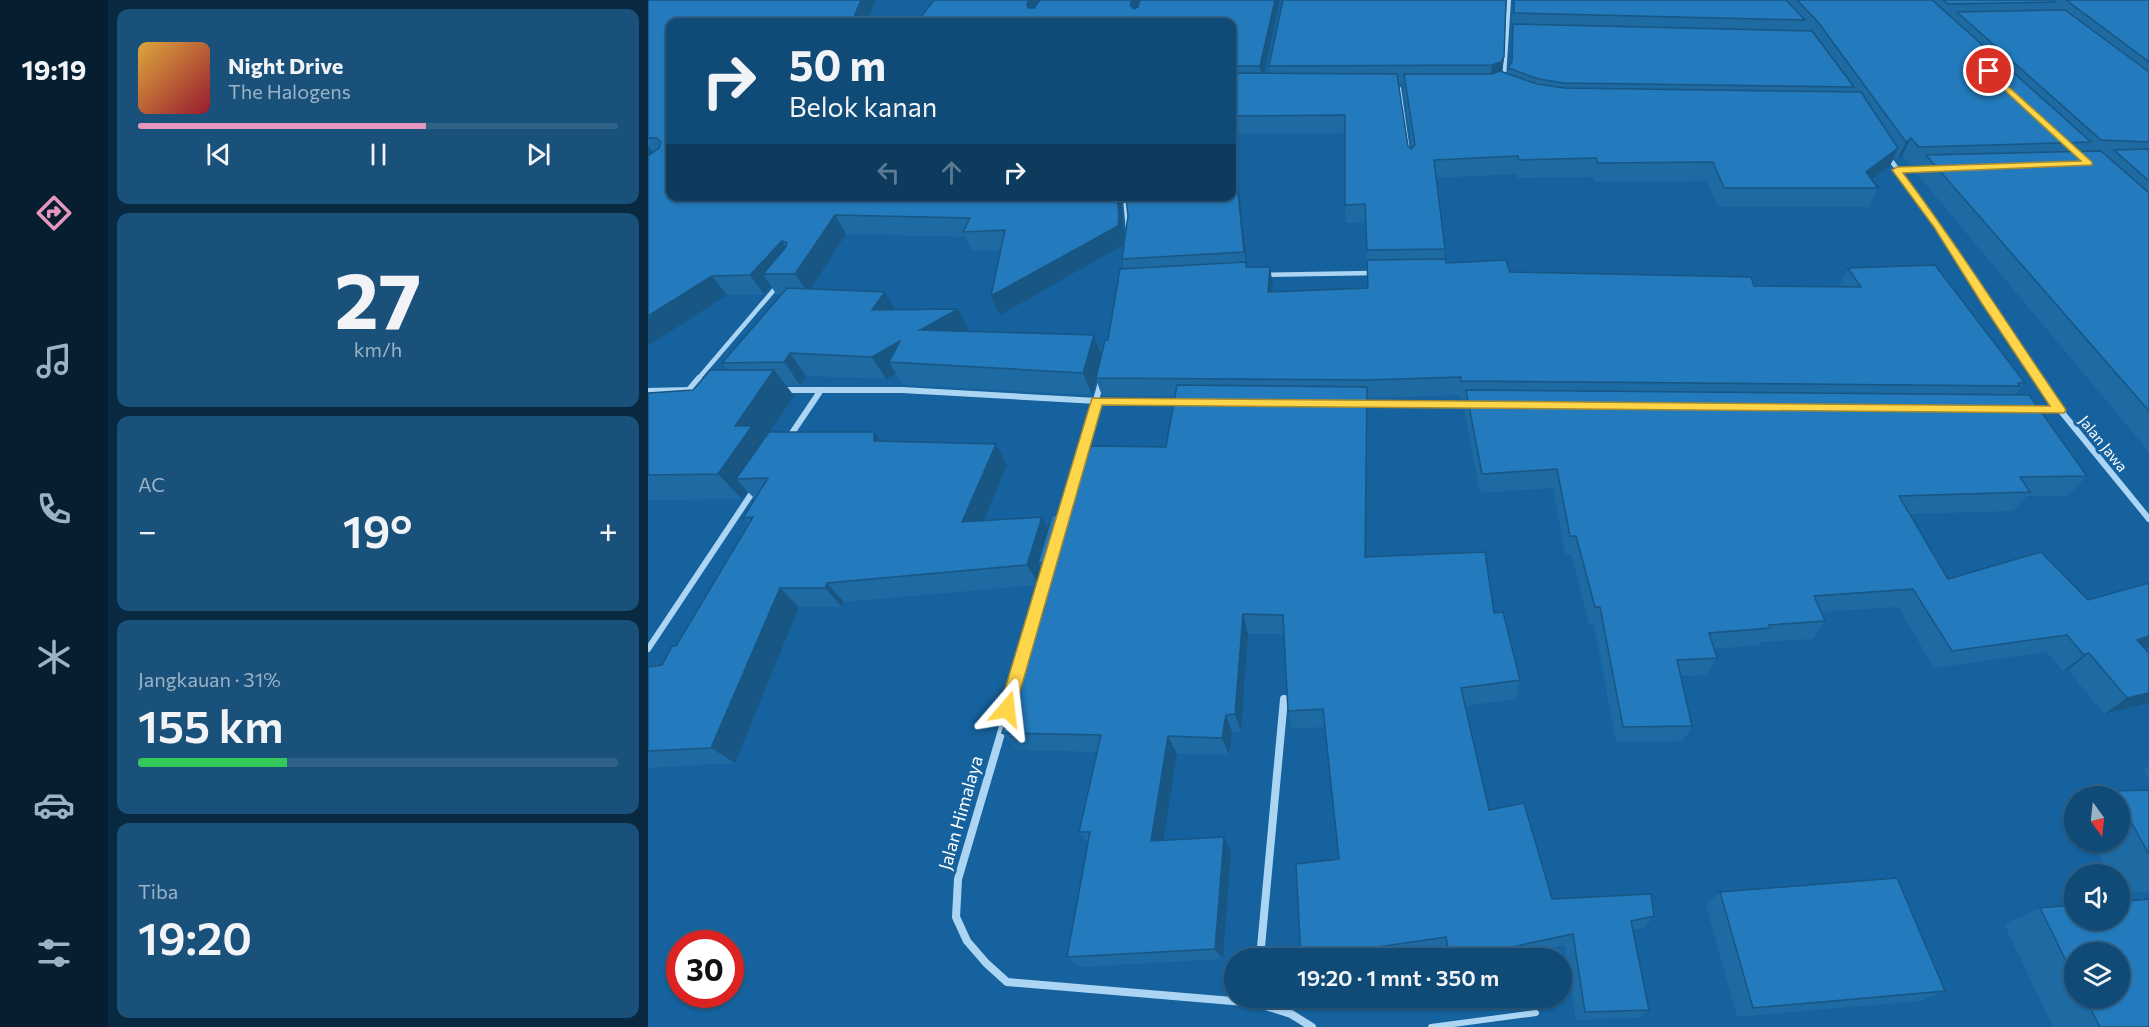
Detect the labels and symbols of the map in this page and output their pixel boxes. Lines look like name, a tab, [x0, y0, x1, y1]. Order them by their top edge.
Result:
pin	[1963, 45, 2014, 96]
street label: Jalan Jawa	[2076, 412, 2132, 475]
position arrow	[975, 677, 1039, 741]
street label: Jalan Himalaya	[933, 753, 987, 872]
north arrow	[2064, 786, 2130, 852]
speed limit sign: 30	[666, 930, 744, 1008]

